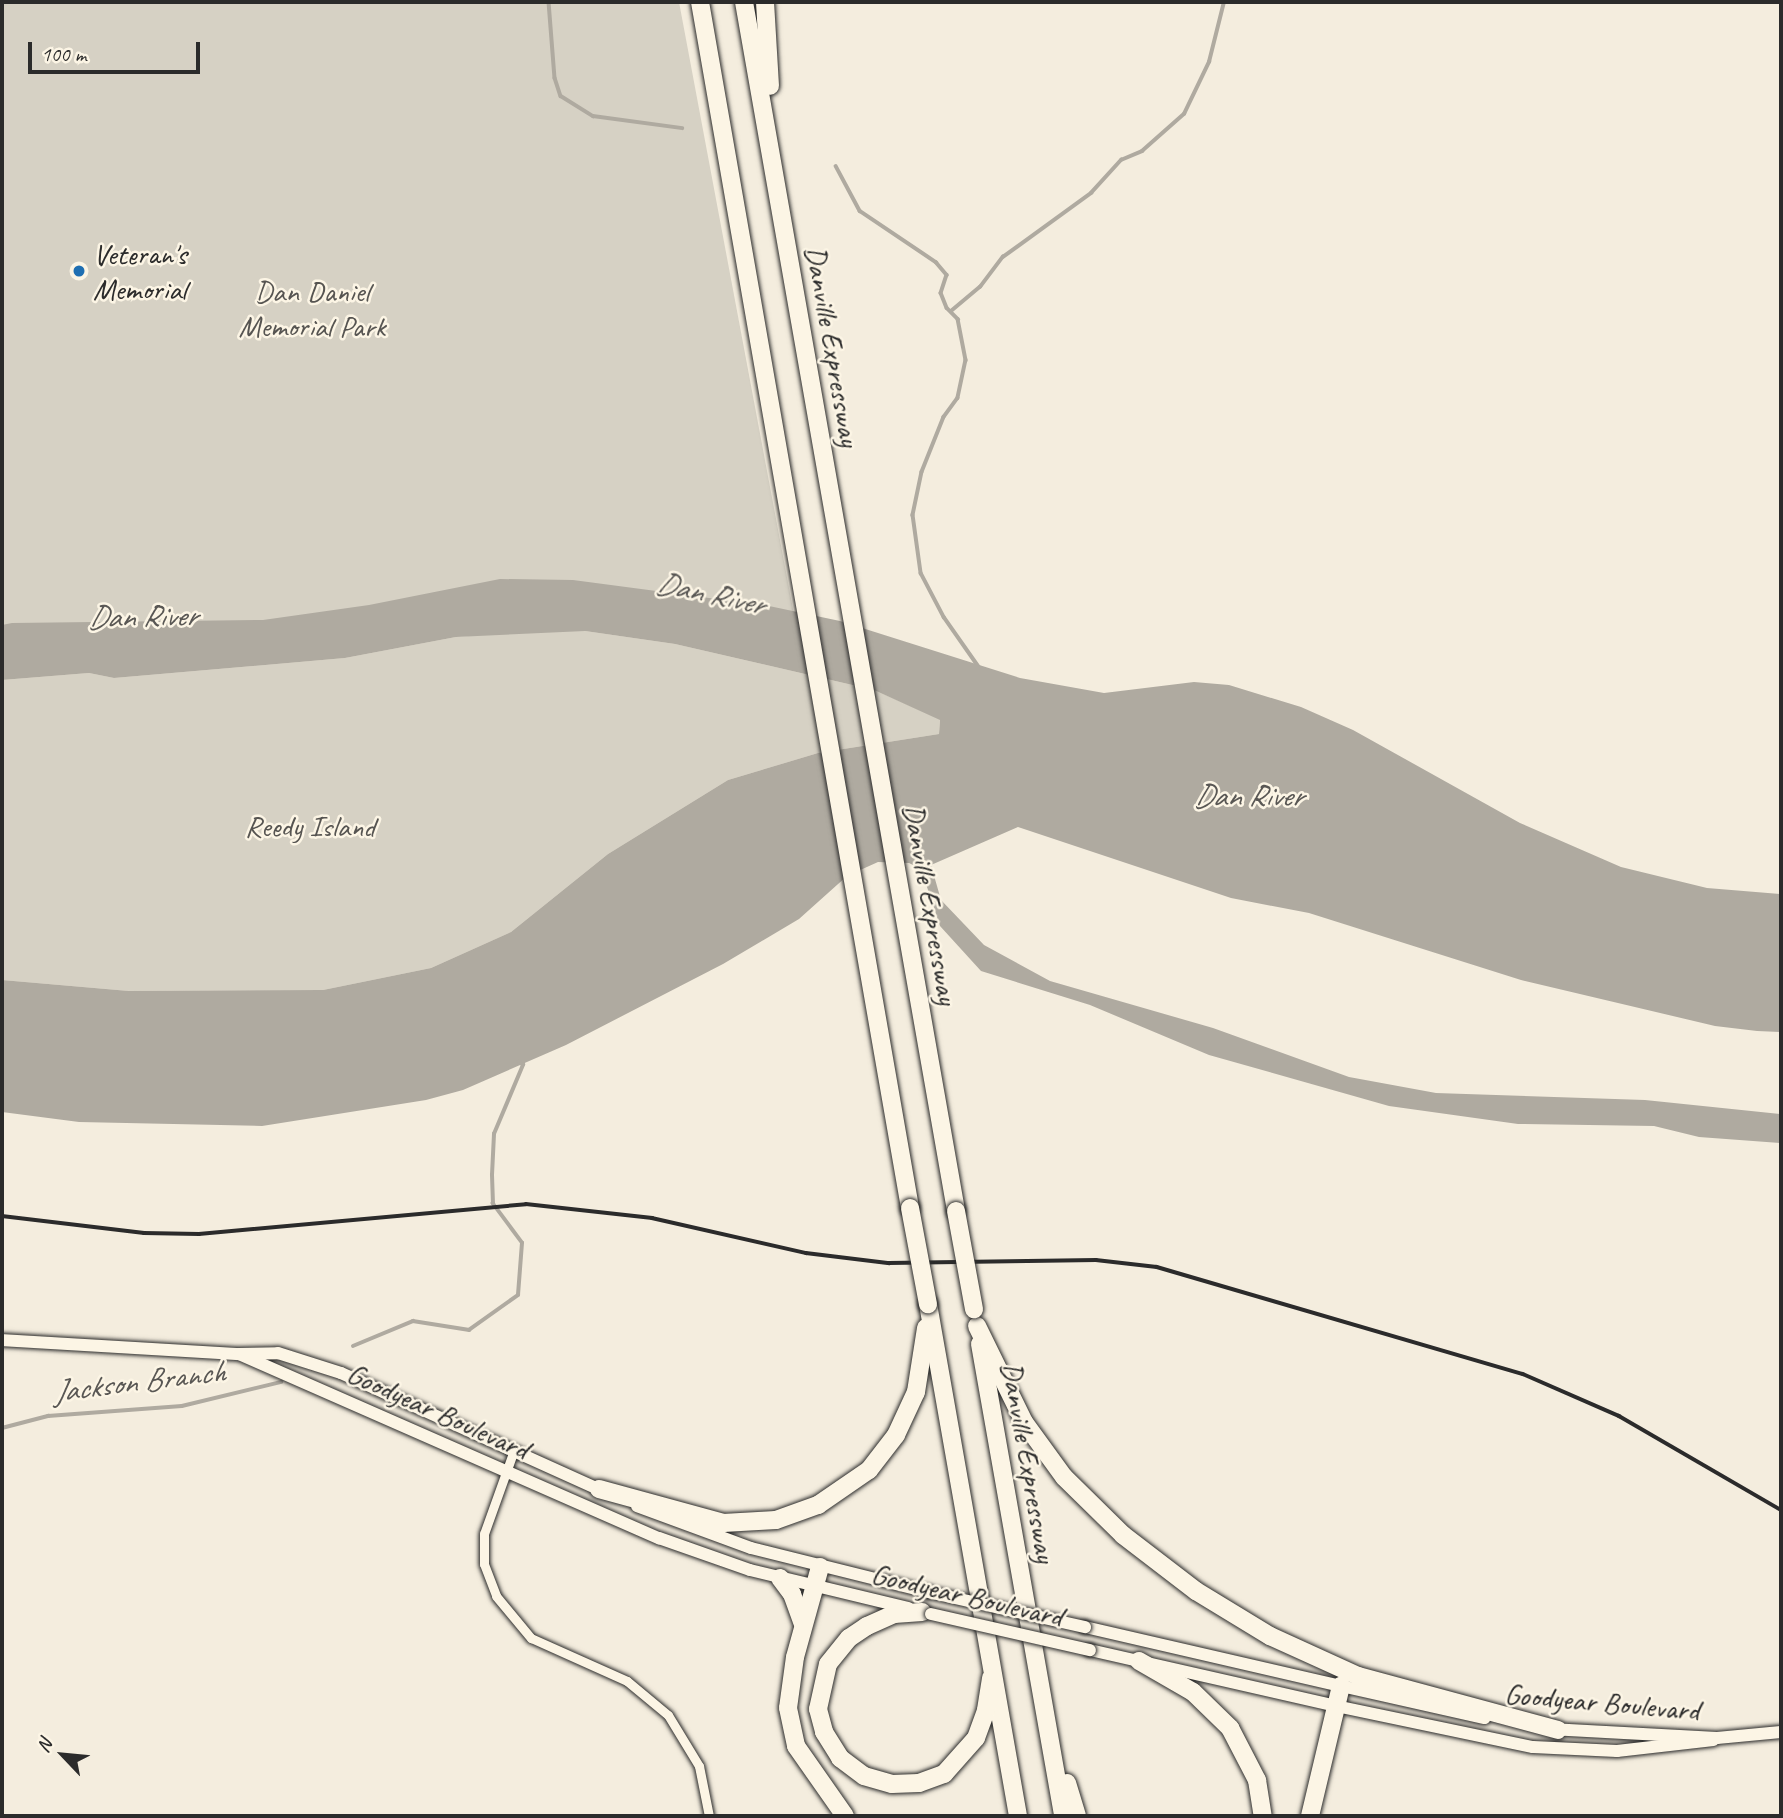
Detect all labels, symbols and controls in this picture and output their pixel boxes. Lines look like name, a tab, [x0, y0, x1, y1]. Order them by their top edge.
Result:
scale bar	[32, 28, 203, 72]
text: 100 m	[41, 41, 86, 67]
place label: Veteran's Memorial	[93, 236, 187, 306]
street label: Danville Expressway	[798, 243, 868, 449]
marker: Veteran's Memorial	[71, 263, 87, 279]
park label: Dan Daniel Memorial Park	[238, 273, 386, 344]
water label: Dan River	[652, 564, 768, 624]
water label: Dan River	[86, 597, 198, 637]
water label: Dan River	[1193, 777, 1303, 815]
street label: Danville Expressway	[896, 801, 966, 1007]
park label: Reedy Island	[245, 808, 375, 844]
water label: Jackson Branch	[50, 1352, 228, 1412]
street label: Goodyear Boulevard	[341, 1355, 535, 1467]
street label: Danville Expressway	[994, 1359, 1064, 1565]
street label: Goodyear Boulevard	[867, 1555, 1067, 1635]
street label: Goodyear Boulevard	[1503, 1676, 1701, 1728]
north arrow	[28, 1720, 98, 1790]
text: N	[31, 1735, 57, 1756]

